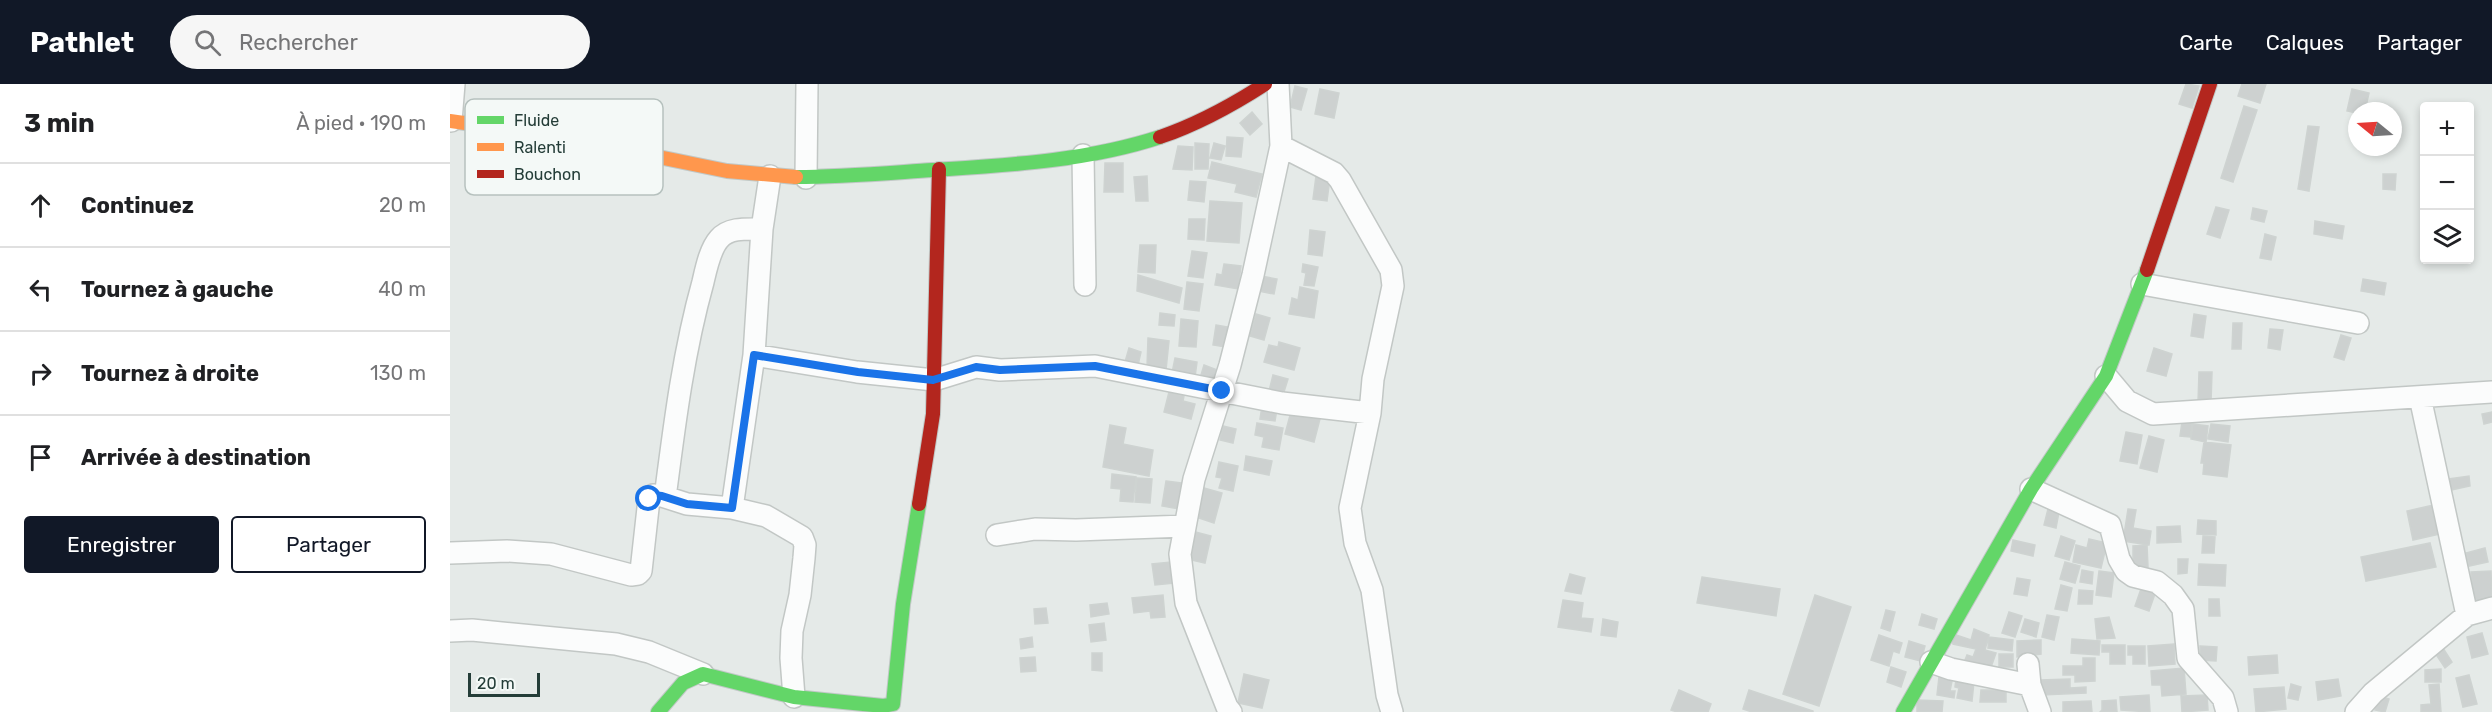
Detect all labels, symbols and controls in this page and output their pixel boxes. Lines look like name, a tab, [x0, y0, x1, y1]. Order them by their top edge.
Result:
search box	[170, 15, 590, 69]
text: Pathlet	[30, 26, 134, 59]
icon: search	[191, 26, 224, 59]
text: Rechercher	[239, 29, 358, 56]
text: Carte	[2179, 30, 2233, 55]
text: Calques	[2266, 30, 2344, 55]
text: Partager	[2377, 30, 2462, 55]
legend	[465, 99, 663, 195]
north arrow	[2348, 102, 2402, 156]
map controls	[2420, 102, 2474, 264]
button: +	[2420, 102, 2474, 156]
text: 3 min	[24, 108, 95, 139]
text: À pied · 190 m	[296, 111, 426, 135]
text: Fluide	[514, 111, 559, 130]
text: Ralenti	[514, 138, 566, 157]
button: −	[2420, 156, 2474, 210]
text: Bouchon	[514, 165, 581, 184]
icon: ahead	[24, 189, 57, 222]
text: Continuez	[81, 192, 194, 219]
text: 20 m	[379, 193, 426, 217]
button: layers	[2420, 210, 2474, 264]
icon: left	[24, 273, 57, 306]
text: Tournez à gauche	[81, 276, 274, 303]
text: 40 m	[378, 277, 426, 301]
icon: right	[24, 357, 57, 390]
text: Tournez à droite	[81, 360, 259, 387]
text: 130 m	[370, 361, 426, 385]
route end	[1208, 377, 1234, 403]
icon: arrive	[24, 441, 57, 474]
text: Arrivée à destination	[81, 444, 311, 471]
route start	[635, 485, 661, 511]
button: Enregistrer	[24, 516, 219, 573]
button: Partager	[231, 516, 426, 573]
scale bar	[468, 670, 540, 698]
text: 20 m	[477, 674, 515, 693]

